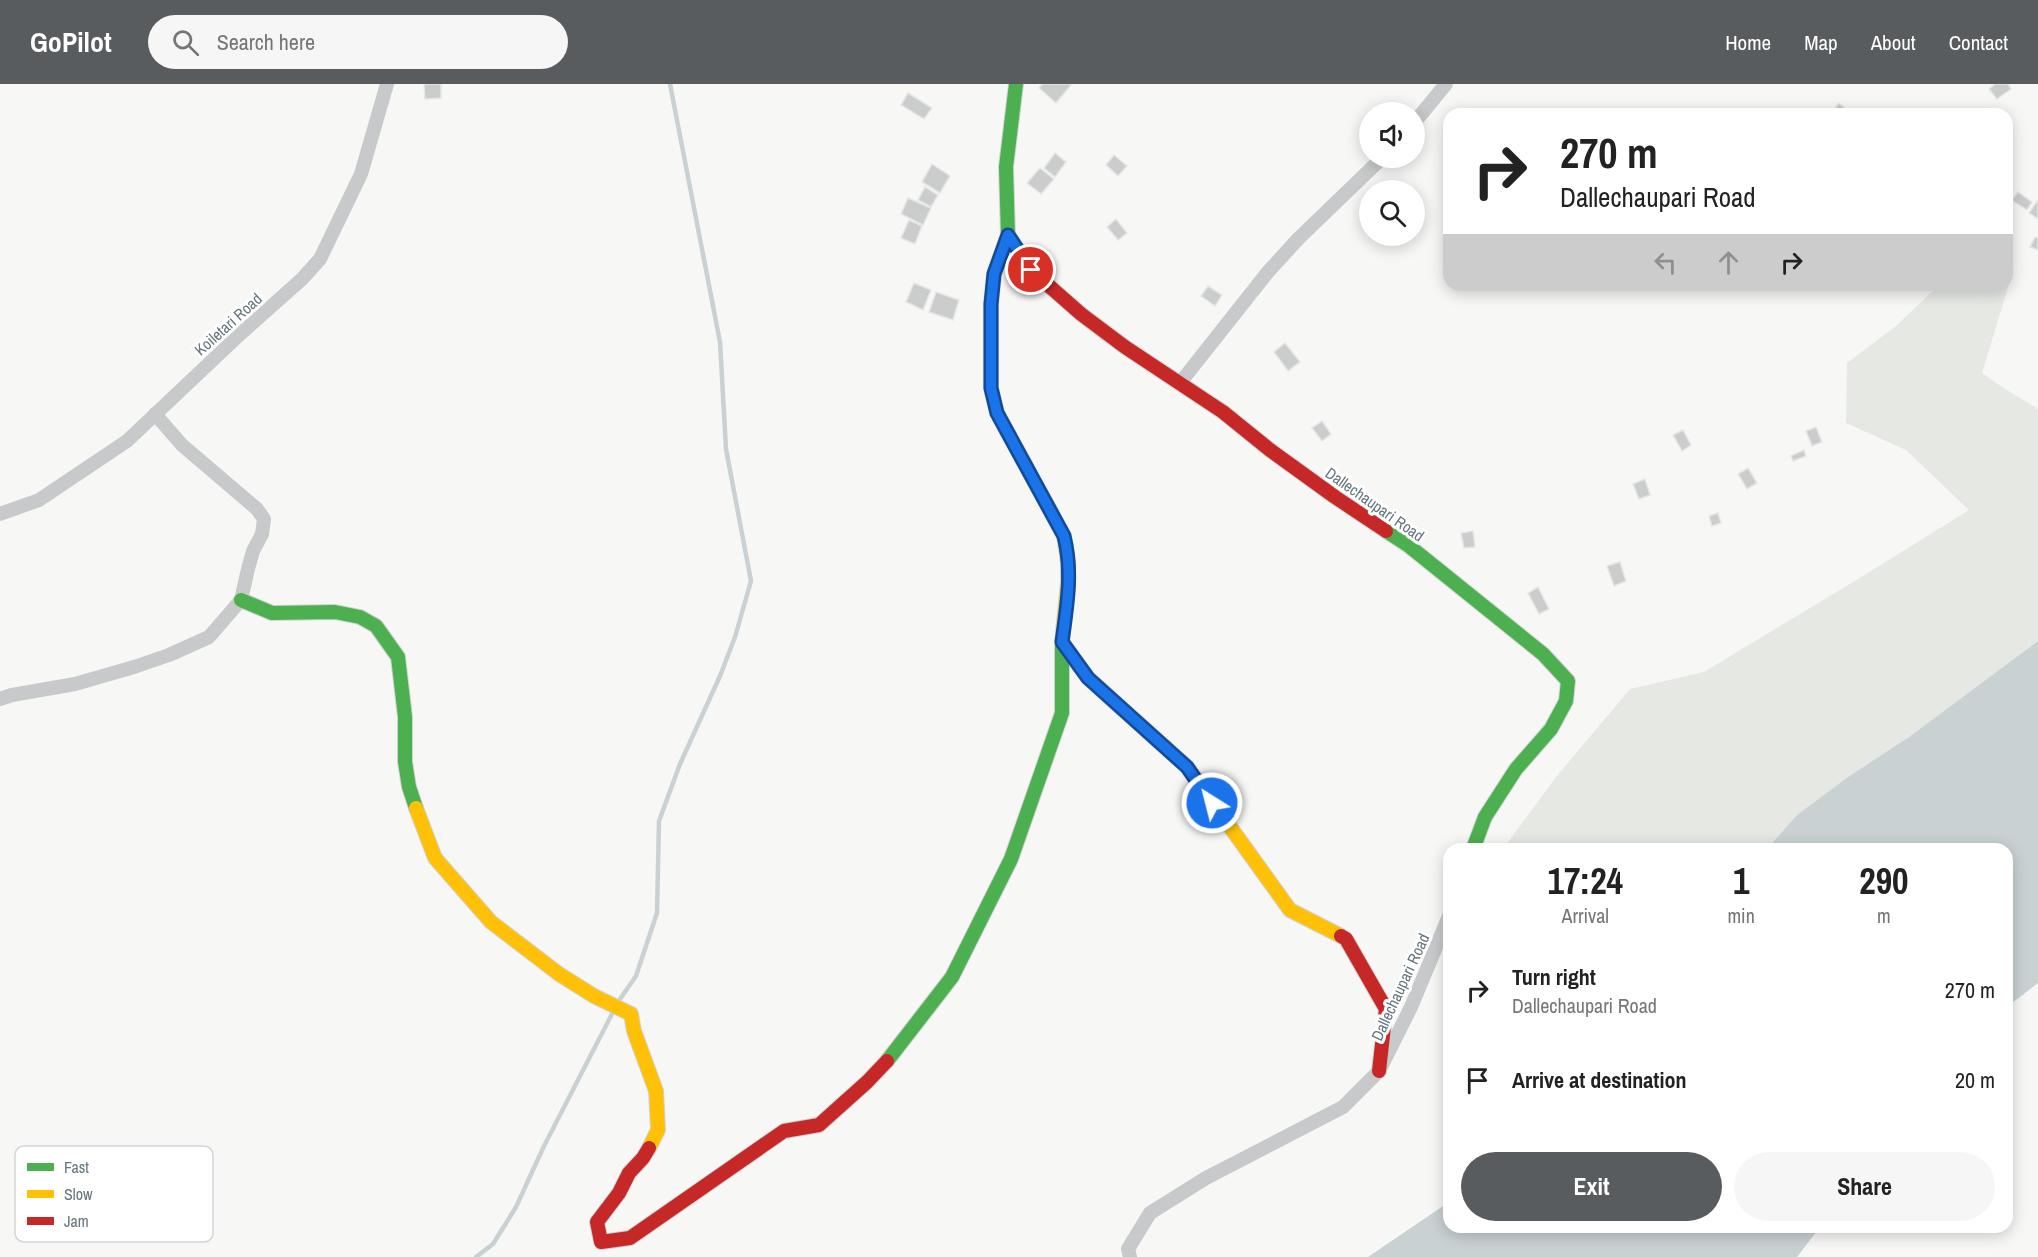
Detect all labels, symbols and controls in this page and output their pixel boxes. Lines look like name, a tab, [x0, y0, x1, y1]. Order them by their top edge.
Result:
search box	[148, 15, 568, 69]
text: GoPilot	[30, 23, 112, 61]
icon: search	[169, 26, 202, 59]
text: Search here	[217, 27, 315, 57]
text: Home	[1725, 28, 1771, 57]
text: Map	[1804, 28, 1838, 57]
text: About	[1871, 28, 1916, 57]
text: Contact	[1949, 28, 2008, 57]
map controls	[1359, 102, 1425, 246]
button: sound	[1359, 102, 1425, 168]
text: 270 m	[1560, 125, 1658, 181]
icon: right	[1461, 132, 1539, 210]
text: Dallechaupari Road	[1560, 179, 1756, 215]
button: search	[1359, 180, 1425, 246]
pin	[1005, 244, 1056, 295]
icon: left	[1649, 246, 1682, 279]
icon: ahead	[1712, 246, 1745, 279]
icon: right	[1775, 246, 1808, 279]
icon: arrive	[1014, 253, 1047, 286]
street label: Koiletari Road	[189, 288, 267, 360]
street label: Dallechaupari Road	[1321, 462, 1429, 546]
position arrow	[1180, 771, 1244, 835]
text: 17:24	[1547, 857, 1623, 905]
text: 1	[1733, 857, 1749, 905]
text: 290	[1859, 857, 1909, 905]
text: Arrival	[1562, 902, 1609, 929]
text: min	[1727, 902, 1755, 929]
text: m	[1877, 902, 1891, 929]
street label: Dallechaupari Road	[1366, 930, 1434, 1044]
text: Turn right	[1512, 962, 1596, 992]
icon: right	[1461, 974, 1494, 1007]
text: 270 m	[1945, 975, 1995, 1005]
text: Dallechaupari Road	[1512, 992, 1657, 1019]
icon: arrive	[1461, 1064, 1494, 1097]
text: Arrive at destination	[1512, 1065, 1686, 1095]
text: 20 m	[1955, 1065, 1995, 1095]
legend	[15, 1146, 213, 1242]
button: Exit	[1461, 1152, 1722, 1221]
button: Share	[1734, 1152, 1995, 1221]
text: Fast	[64, 1156, 89, 1178]
text: Slow	[64, 1183, 93, 1205]
text: Jam	[64, 1210, 89, 1232]

